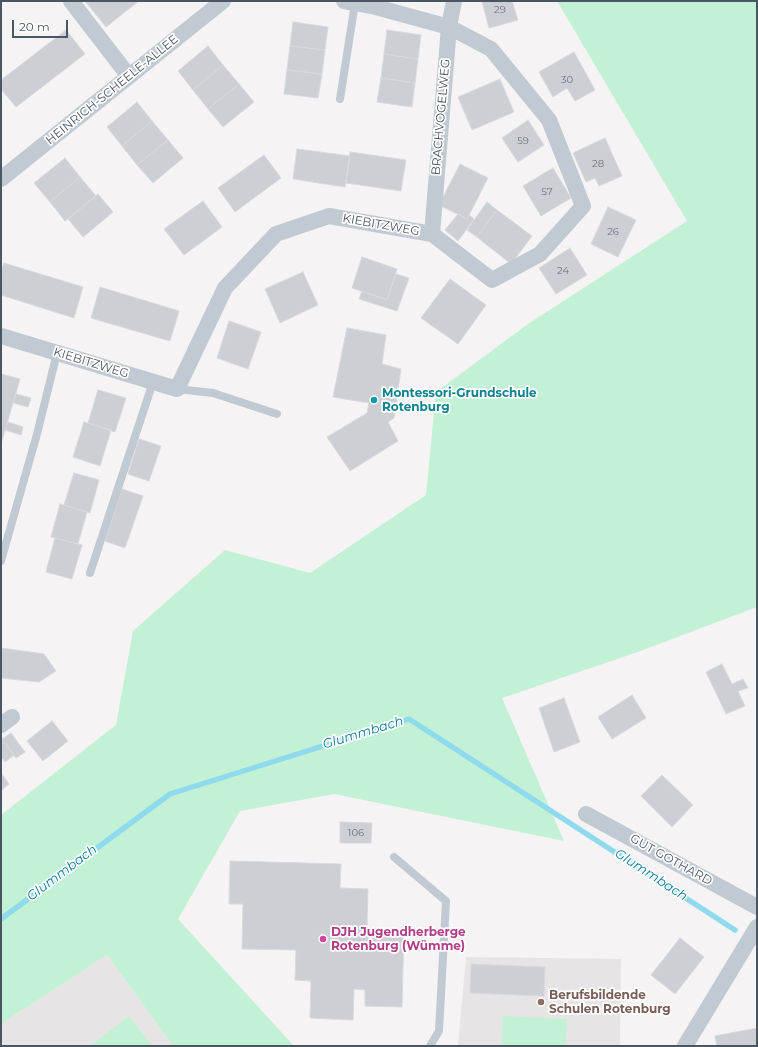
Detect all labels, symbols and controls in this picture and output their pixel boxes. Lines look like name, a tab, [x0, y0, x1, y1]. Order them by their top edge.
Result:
house number: 29	[494, 4, 506, 16]
scale bar	[14, 12, 70, 38]
text: 20 m	[19, 19, 50, 34]
street label: HEINRICH-SCHEELE-ALLEE	[43, 32, 181, 148]
street label: BRACHVOGELWEG	[429, 58, 453, 176]
house number: 30	[561, 74, 573, 86]
house number: 59	[517, 135, 529, 147]
house number: 28	[592, 158, 604, 170]
house number: 57	[541, 186, 553, 198]
street label: KIEBITZWEG	[341, 211, 421, 239]
house number: 26	[607, 226, 619, 238]
house number: 24	[557, 265, 569, 277]
street label: KIEBITZWEG	[52, 345, 130, 381]
place label: Montessori-Grundschule Rotenburg	[382, 386, 537, 414]
marker: Montessori-Grundschule Rotenburg	[369, 395, 379, 405]
water label: Glummbach	[321, 713, 405, 753]
house number: 106	[348, 827, 364, 839]
street label: GUT GOTHARD	[627, 831, 715, 889]
water label: Glummbach	[24, 842, 100, 904]
water label: Glummbach	[612, 846, 690, 904]
place label: DJH Jugendherberge Rotenburg (Wümme)	[331, 925, 466, 953]
marker: DJH Jugendherberge Rotenburg (Wümme)	[318, 934, 328, 944]
place label: Berufsbildende Schulen Rotenburg	[549, 988, 671, 1016]
marker: Berufsbildende Schulen Rotenburg	[536, 997, 546, 1007]

